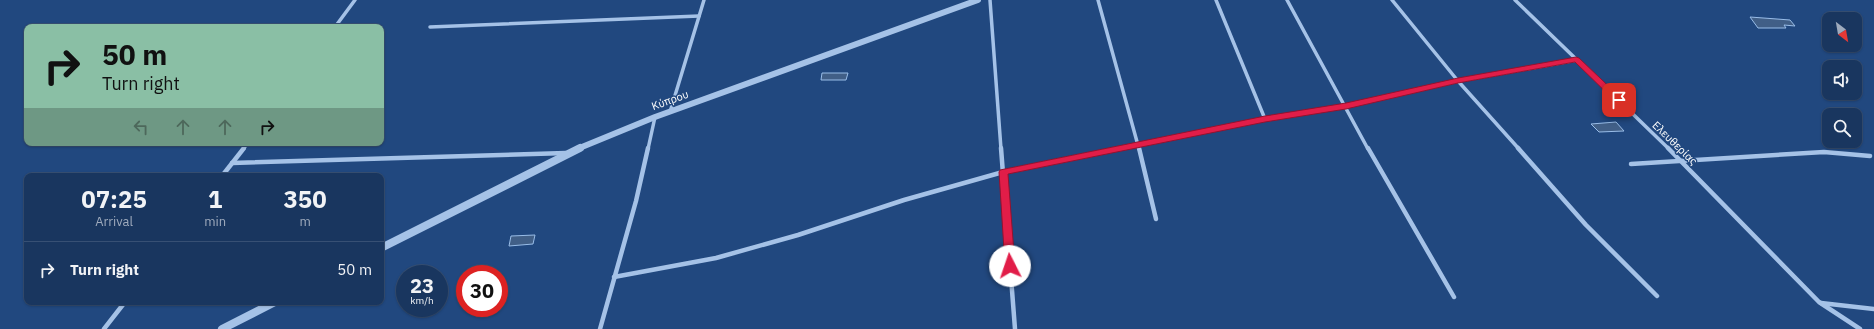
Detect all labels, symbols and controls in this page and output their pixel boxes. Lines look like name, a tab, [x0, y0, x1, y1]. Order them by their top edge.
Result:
north arrow	[1822, 12, 1862, 52]
map controls	[1822, 12, 1862, 148]
text: 50 m	[102, 36, 167, 73]
icon: right	[36, 40, 88, 92]
button: sound	[1822, 60, 1862, 100]
text: Turn right	[102, 72, 180, 95]
pin	[1602, 83, 1636, 117]
street label: Κύπρου	[650, 87, 690, 113]
icon: arrive	[1608, 89, 1630, 111]
button: search	[1822, 108, 1862, 148]
icon: left	[130, 116, 152, 138]
icon: ahead	[172, 116, 194, 138]
icon: ahead	[214, 116, 236, 138]
icon: right	[256, 116, 278, 138]
street label: Ελευθερίας	[1650, 118, 1700, 168]
text: 07:25	[81, 183, 147, 215]
text: 1	[208, 183, 222, 215]
text: 350	[283, 183, 327, 215]
text: Arrival	[95, 213, 133, 230]
text: min	[204, 213, 226, 230]
text: m	[299, 213, 311, 230]
position arrow	[989, 245, 1031, 287]
icon: right	[36, 259, 58, 281]
text: Turn right	[70, 260, 139, 279]
text: 50 m	[337, 260, 372, 279]
speed limit sign: 30	[456, 265, 508, 317]
text: 23	[410, 272, 434, 299]
text: km/h	[410, 294, 434, 307]

